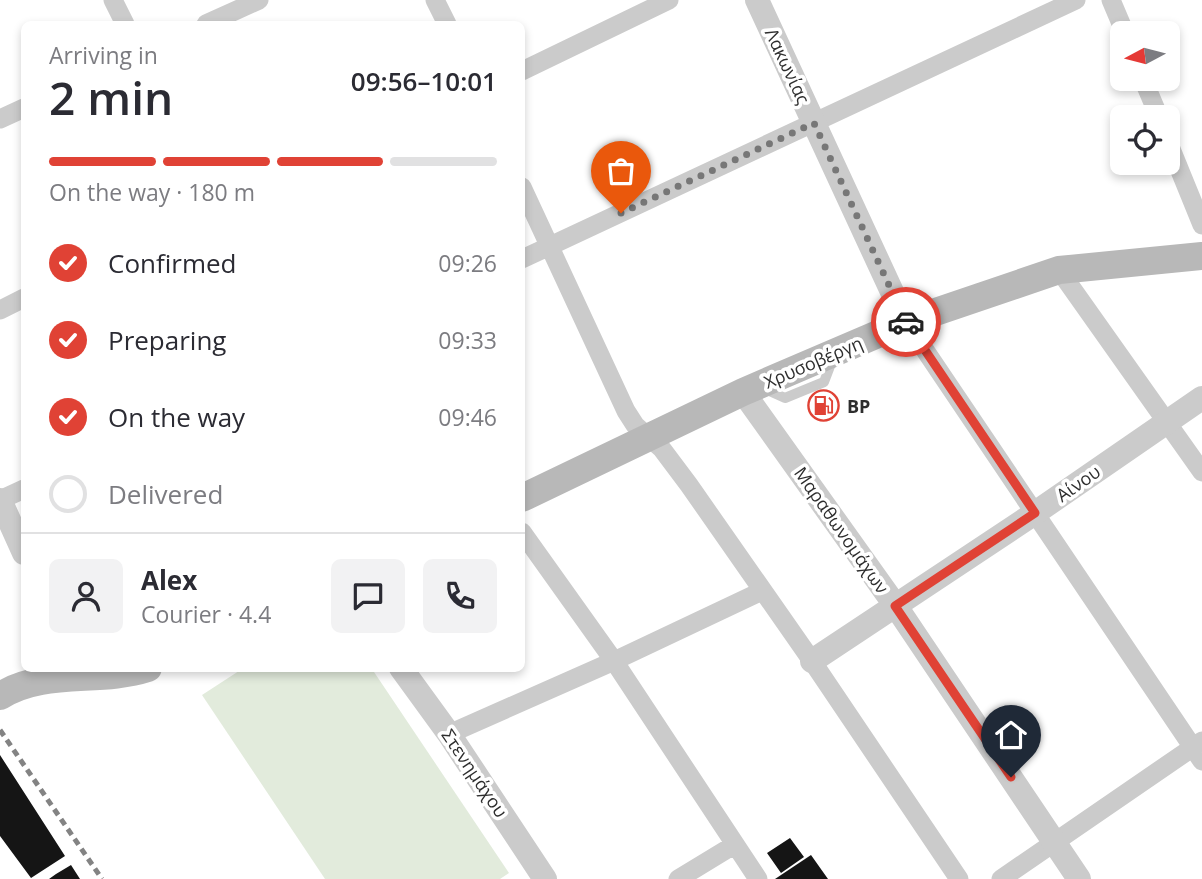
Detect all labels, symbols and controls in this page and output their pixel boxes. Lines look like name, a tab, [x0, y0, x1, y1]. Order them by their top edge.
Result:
north arrow	[1110, 21, 1180, 91]
map controls	[1110, 21, 1180, 175]
street label: Λακωνίας	[760, 24, 816, 108]
text: Arriving in	[49, 39, 158, 71]
text: 09:56–10:01	[351, 63, 497, 99]
text: 2 min	[49, 66, 173, 128]
button: locate	[1110, 105, 1180, 175]
pin	[591, 141, 651, 213]
icon: bag	[602, 152, 640, 190]
text: On the way · 180 m	[49, 176, 255, 208]
icon: check	[49, 244, 87, 282]
text: Confirmed	[108, 245, 236, 281]
text: 09:26	[438, 247, 497, 279]
courier	[871, 287, 941, 357]
icon: car	[887, 303, 925, 341]
icon: check	[49, 321, 87, 359]
text: Preparing	[108, 322, 226, 358]
text: 09:33	[438, 324, 497, 356]
street label: Χρυσοβέργη	[760, 330, 866, 394]
fuel station icon: BP	[807, 389, 841, 423]
place label: BP	[847, 394, 870, 418]
icon: check	[49, 398, 87, 436]
text: On the way	[108, 399, 245, 435]
text: 09:46	[438, 401, 497, 433]
street label: Αίνου	[1051, 459, 1105, 507]
street label: Μαραθωνομάχων	[789, 462, 895, 598]
text: Delivered	[108, 476, 223, 512]
button: person	[49, 559, 123, 633]
button: chat	[331, 559, 405, 633]
button: phone	[423, 559, 497, 633]
text: Alex	[141, 562, 197, 598]
text: Courier · 4.4	[141, 598, 271, 630]
pin	[981, 705, 1041, 777]
icon: home	[992, 716, 1030, 754]
street label: Στενημάχου	[437, 724, 513, 822]

